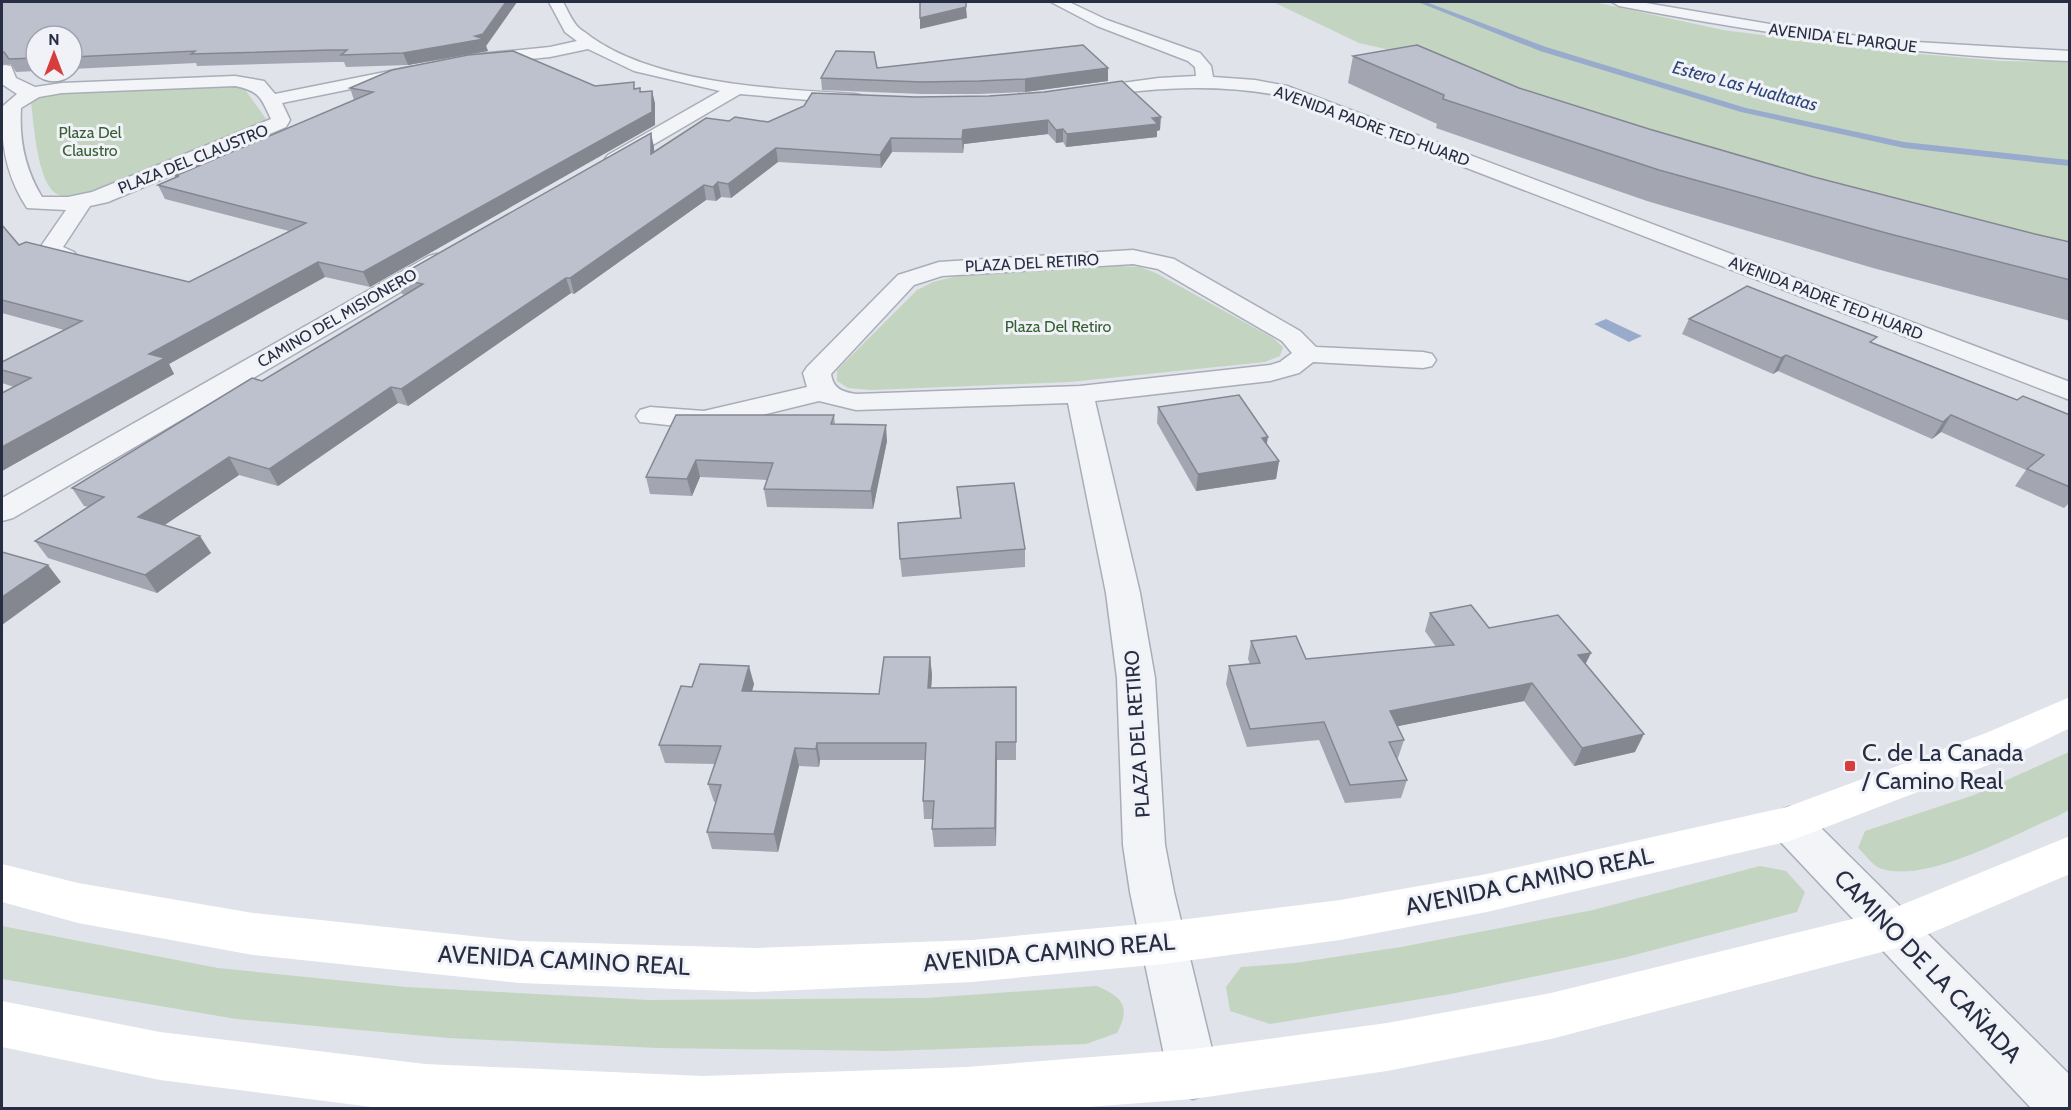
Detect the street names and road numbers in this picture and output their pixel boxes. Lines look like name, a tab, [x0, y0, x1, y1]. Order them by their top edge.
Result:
street label: AVENIDA EL PARQUE	[1768, 19, 1918, 57]
street label: AVENIDA PADRE TED HUARD	[1272, 82, 1472, 170]
street label: PLAZA DEL CLAUSTRO	[115, 120, 271, 198]
street label: PLAZA DEL RETIRO	[964, 250, 1100, 276]
street label: AVENIDA PADRE TED HUARD	[1726, 252, 1926, 344]
street label: CAMINO DEL MISIONERO	[254, 265, 420, 371]
street label: PLAZA DEL RETIRO	[1119, 649, 1155, 819]
street label: AVENIDA CAMINO REAL	[1403, 841, 1655, 921]
street label: CAMINO DE LA CAÑADA	[1828, 863, 2028, 1069]
street label: AVENIDA CAMINO REAL	[922, 927, 1176, 977]
street label: AVENIDA CAMINO REAL	[437, 939, 691, 981]

